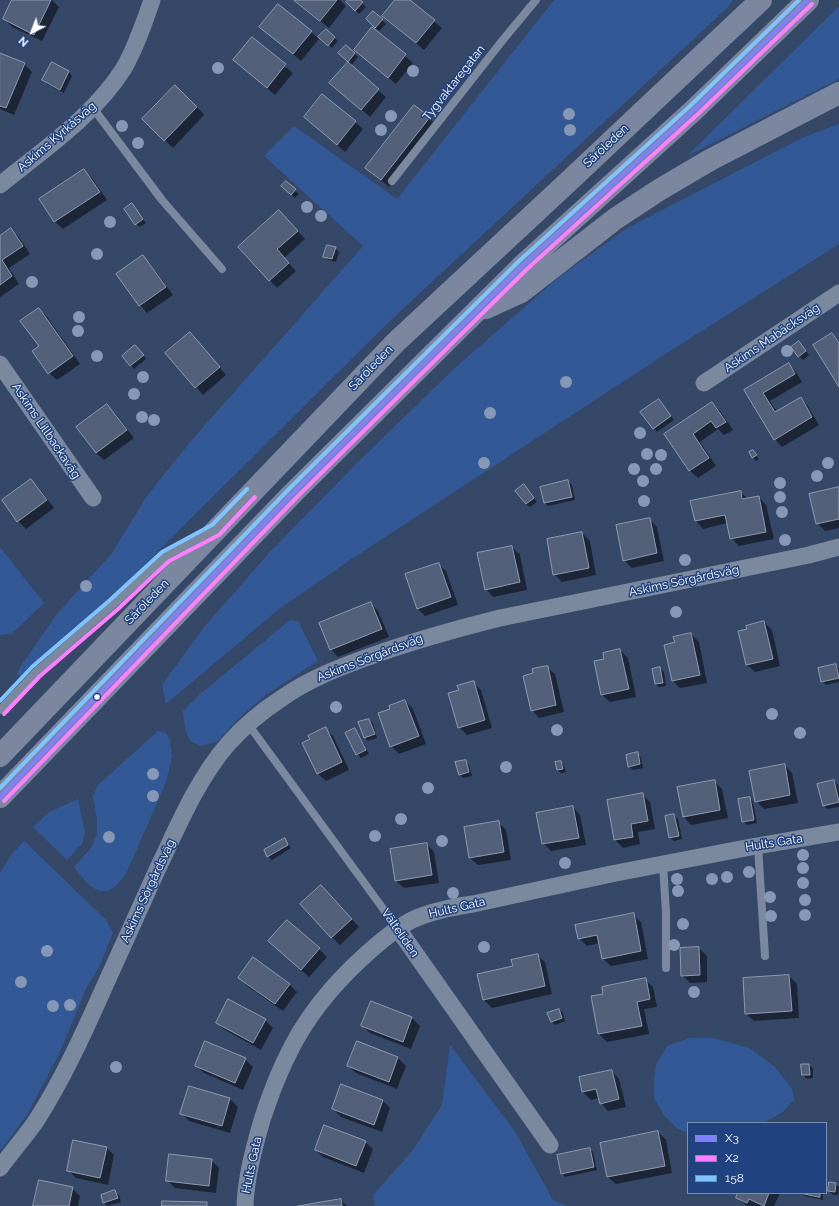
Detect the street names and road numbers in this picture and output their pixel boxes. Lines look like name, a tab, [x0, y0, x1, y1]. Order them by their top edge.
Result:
street label: Tygvaktaregatan	[420, 42, 488, 124]
street label: Askims Kyrkåsväg	[15, 99, 99, 175]
street label: Säröleden	[580, 121, 632, 171]
street label: Askims Mabäcksväg	[721, 301, 823, 375]
street label: Säröleden	[346, 343, 396, 393]
street label: Askims Lillbackaväg	[9, 380, 83, 482]
street label: Askims Sörgårdsväg	[627, 562, 741, 600]
street label: Säröleden	[122, 577, 172, 627]
street label: Askims Sörgårdsväg	[315, 631, 425, 685]
street label: Hults Gata	[744, 831, 804, 855]
street label: Askims Sörgårdsväg	[118, 837, 178, 945]
street label: Hults Gata	[427, 894, 487, 922]
street label: Välteliden	[378, 906, 422, 960]
street label: Hults Gata	[239, 1135, 265, 1195]

